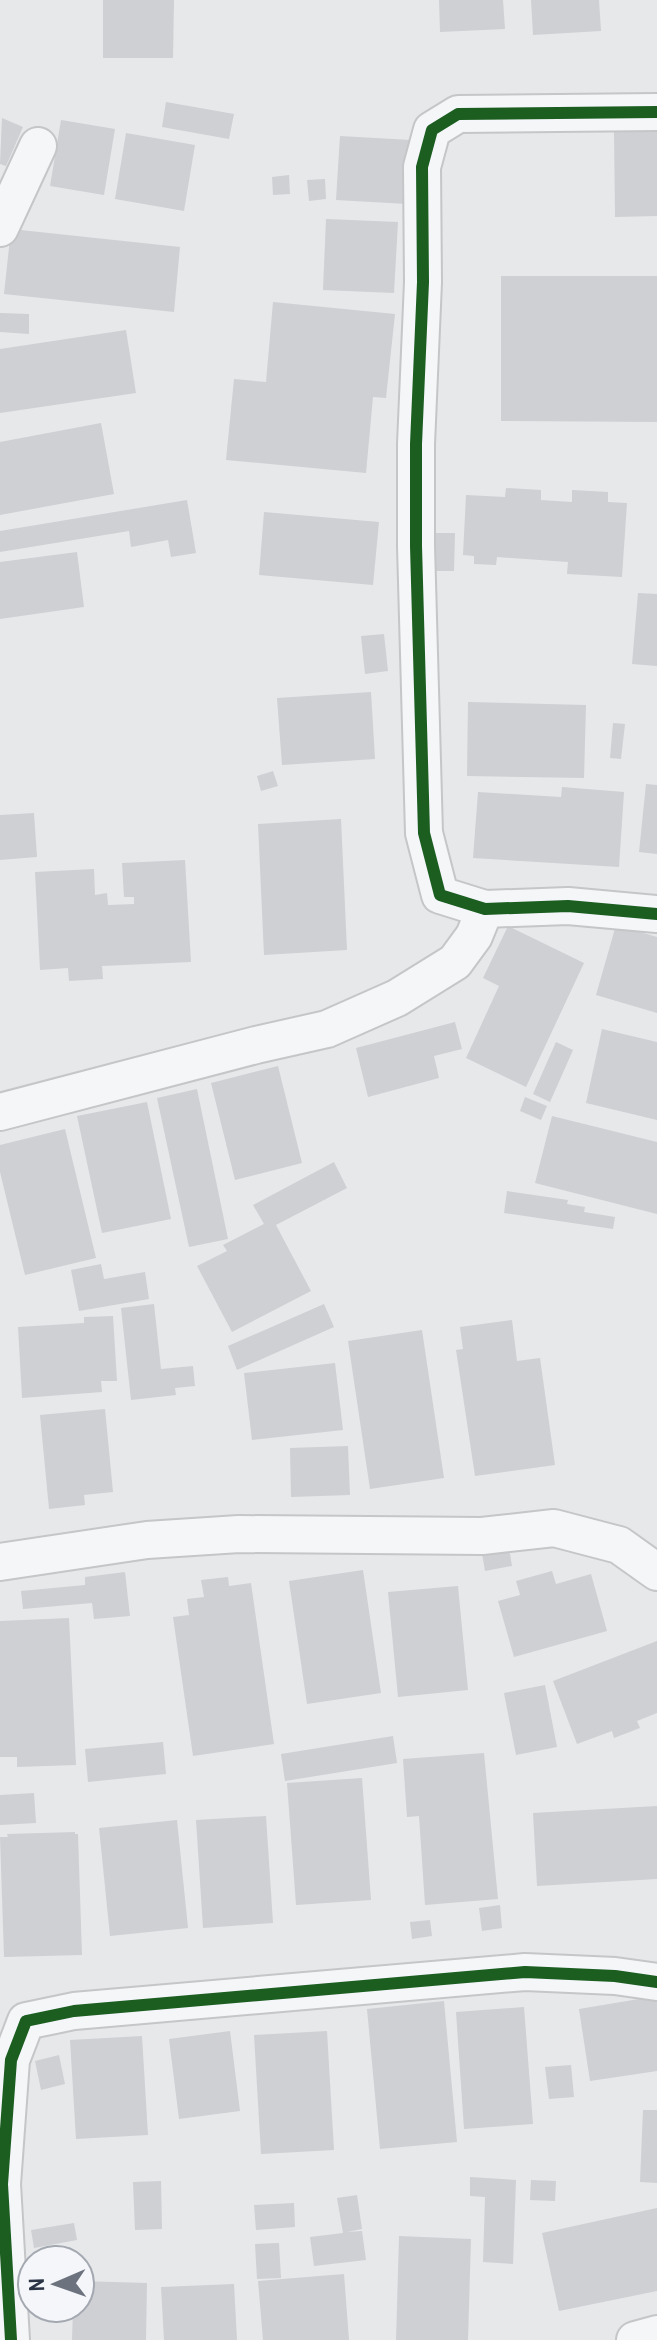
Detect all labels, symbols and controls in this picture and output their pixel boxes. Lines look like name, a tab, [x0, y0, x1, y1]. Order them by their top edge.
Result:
north arrow	[16, 2244, 96, 2324]
text: N	[21, 2278, 51, 2292]

